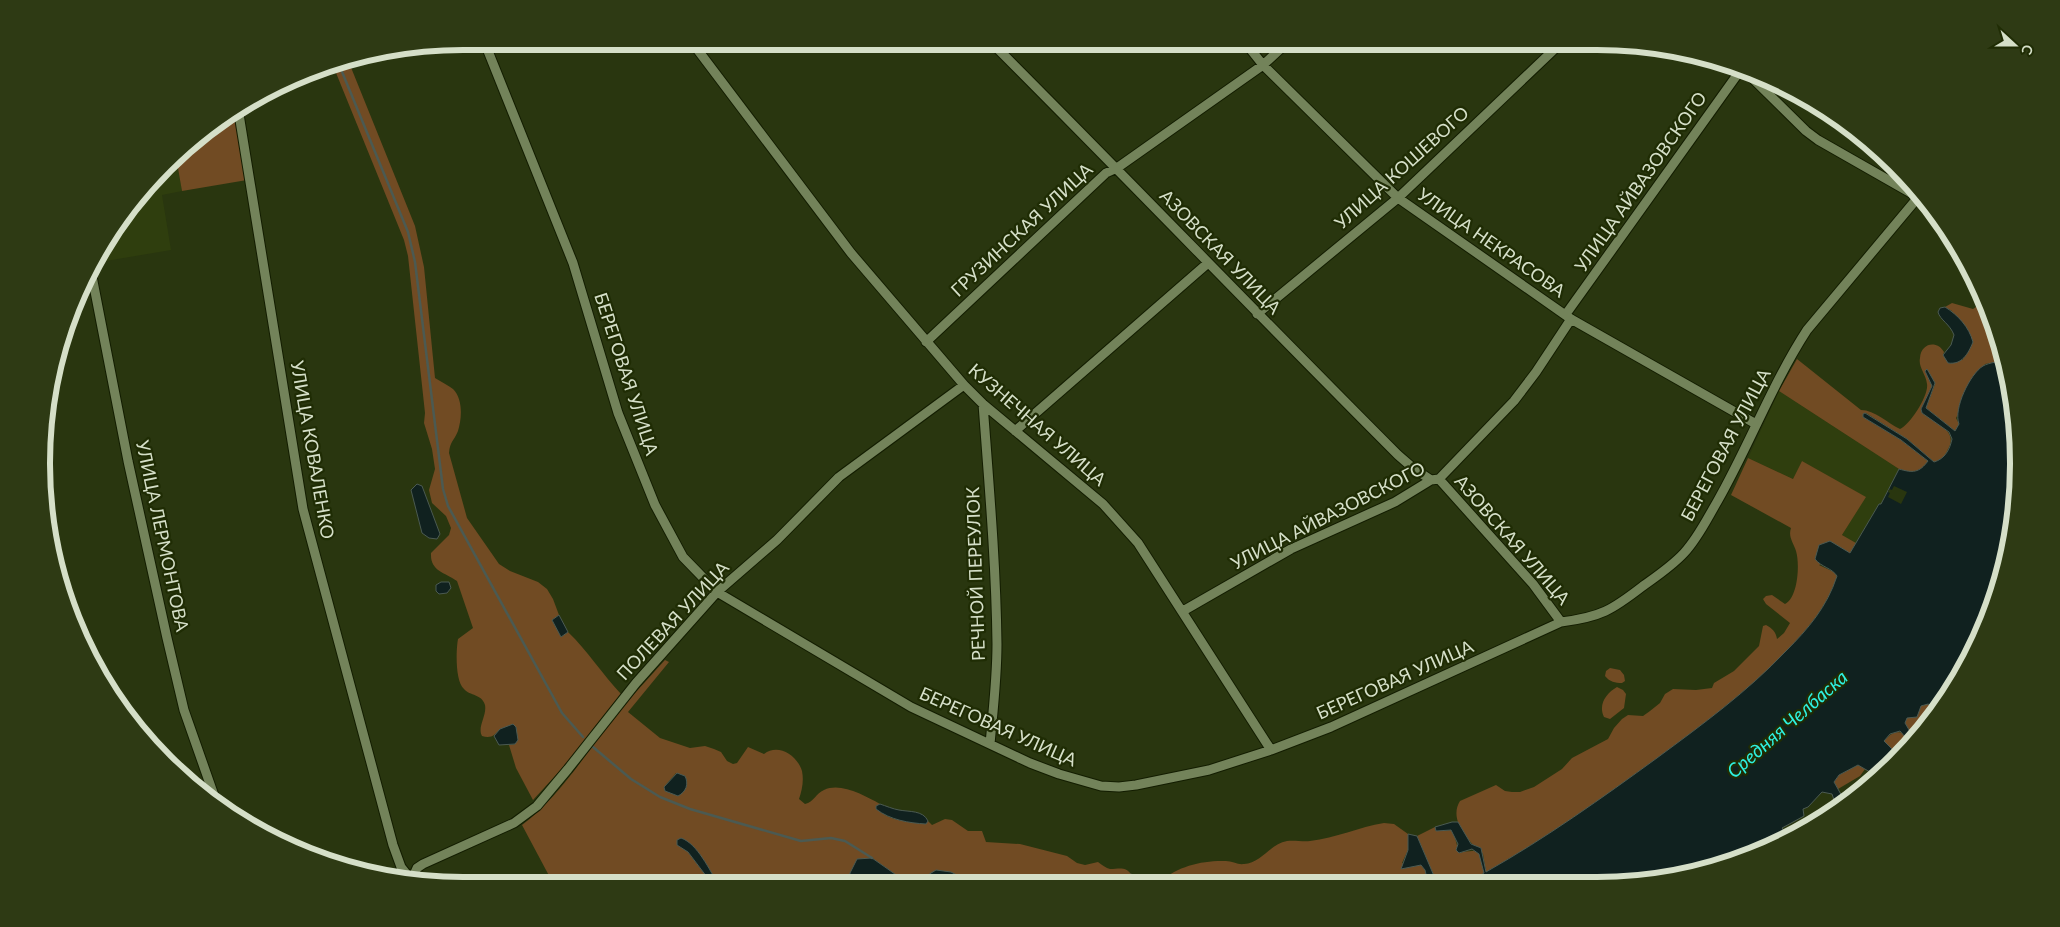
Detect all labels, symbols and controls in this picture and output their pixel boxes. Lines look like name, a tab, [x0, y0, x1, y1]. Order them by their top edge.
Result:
north arrow	[1990, 20, 2040, 70]
text: С	[2018, 42, 2037, 58]
street label: УЛИЦА АЙВАЗОВСКОГО	[1569, 87, 1711, 276]
street label: УЛИЦА КОШЕВОГО	[1330, 101, 1473, 233]
street label: ГРУЗИНСКАЯ УЛИЦА	[946, 157, 1097, 301]
street label: УЛИЦА НЕКРАСОВА	[1413, 183, 1570, 302]
street label: АЗОВСКАЯ УЛИЦА	[1156, 184, 1286, 319]
street label: БЕРЕГОВАЯ УЛИЦА	[590, 290, 664, 459]
street label: КУЗНЕЧНАЯ УЛИЦА	[964, 358, 1112, 491]
street label: УЛИЦА КОВАЛЕНКО	[286, 359, 340, 541]
street label: БЕРЕГОВАЯ УЛИЦА	[1676, 364, 1775, 525]
street label: УЛИЦА ЛЕРМОНТОВА	[132, 438, 194, 634]
street label: УЛИЦА АЙВАЗОВСКОГО	[1227, 456, 1428, 574]
street label: АЗОВСКАЯ УЛИЦА	[1450, 470, 1576, 609]
street label: РЕЧНОЙ ПЕРЕУЛОК	[961, 487, 989, 661]
street label: ПОЛЕВАЯ УЛИЦА	[612, 556, 733, 684]
street label: БЕРЕГОВАЯ УЛИЦА	[1313, 634, 1477, 724]
water label: Средняя Челбаска	[1722, 665, 1852, 782]
street label: БЕРЕГОВАЯ УЛИЦА	[916, 682, 1081, 771]

